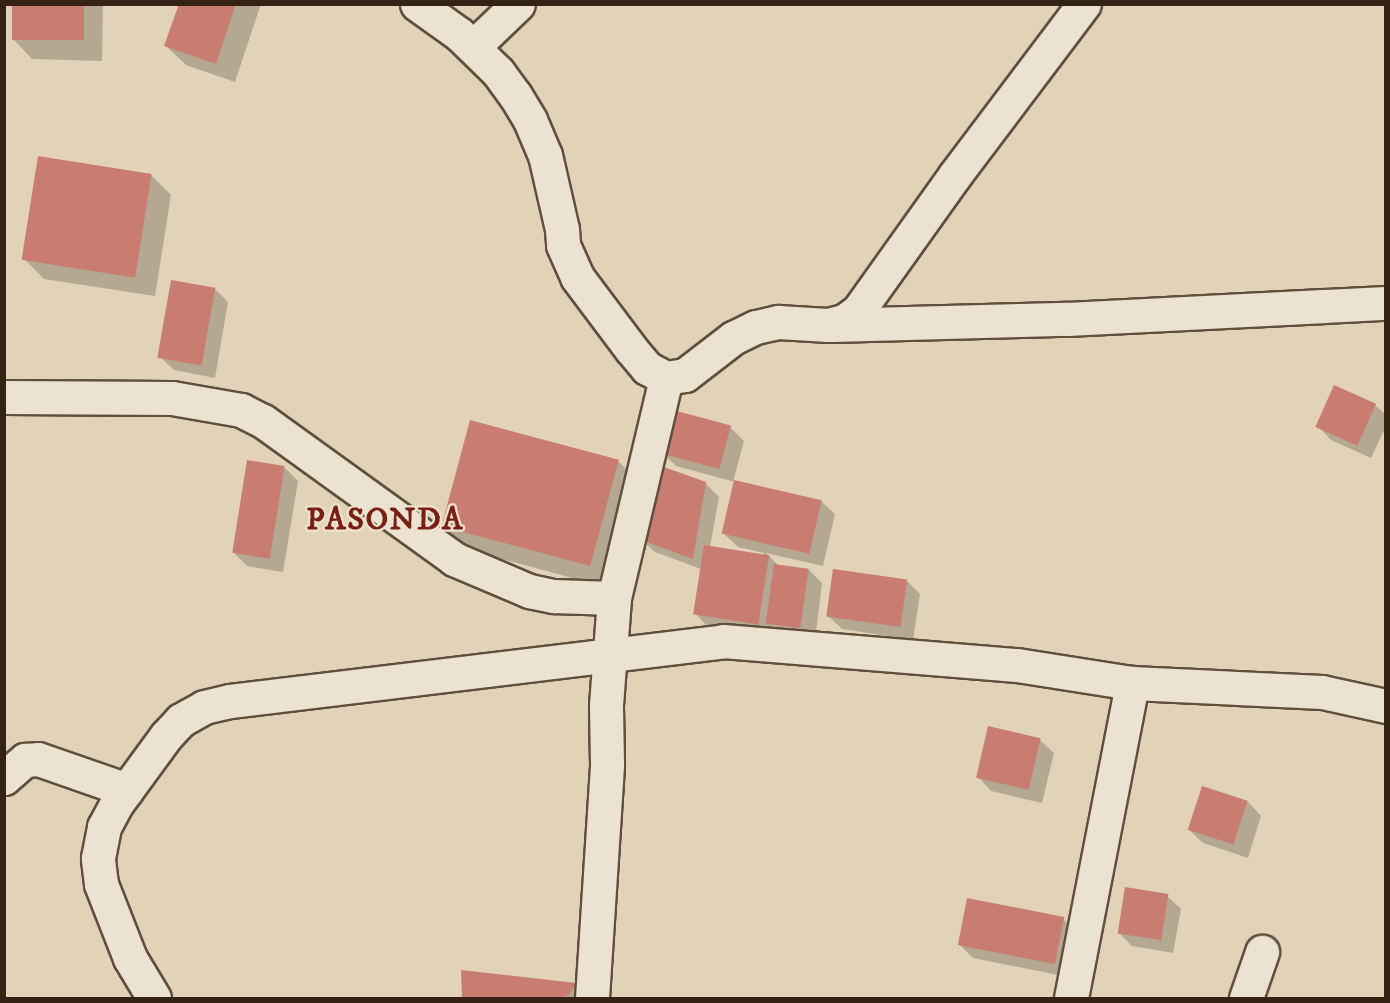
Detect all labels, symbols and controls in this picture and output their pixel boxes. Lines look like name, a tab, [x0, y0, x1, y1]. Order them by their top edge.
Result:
district label: PASONDA	[306, 501, 464, 539]

